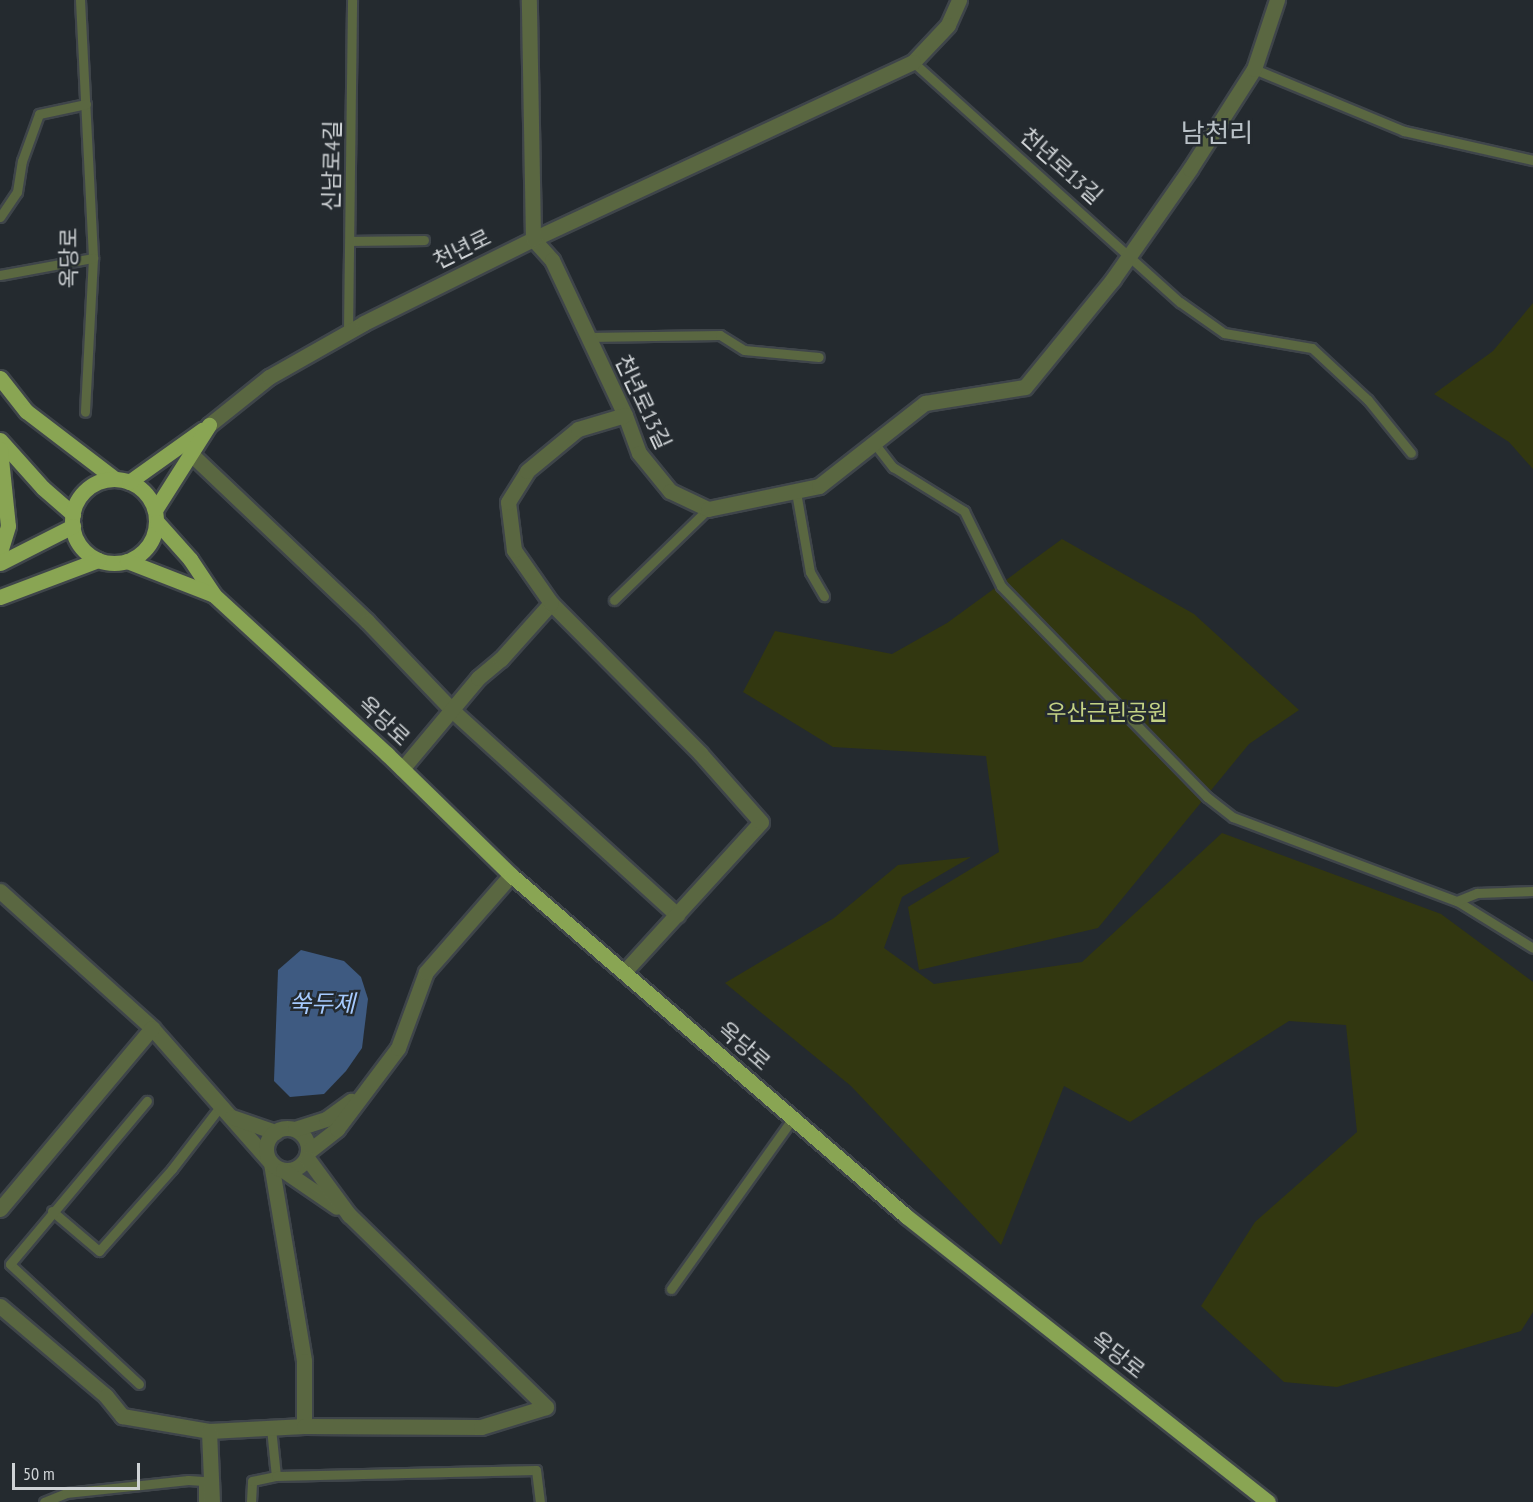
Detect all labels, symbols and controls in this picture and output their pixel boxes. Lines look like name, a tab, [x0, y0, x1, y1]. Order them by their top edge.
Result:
district label: 남천리	[1181, 117, 1253, 149]
street label: 신남로4길	[318, 120, 346, 212]
street label: 천년로13길	[1015, 122, 1107, 210]
street label: 천년로	[429, 224, 495, 274]
street label: 옥당로	[56, 228, 82, 288]
street label: 천년로13길	[610, 351, 676, 453]
street label: 옥당로	[353, 691, 415, 751]
park label: 우산근린공원	[1046, 700, 1168, 726]
water label: 쑥두제	[289, 990, 355, 1018]
street label: 옥당로	[712, 1016, 776, 1076]
street label: 옥당로	[1086, 1326, 1150, 1384]
scale bar	[15, 1451, 142, 1489]
text: 50 m	[23, 1462, 55, 1485]

